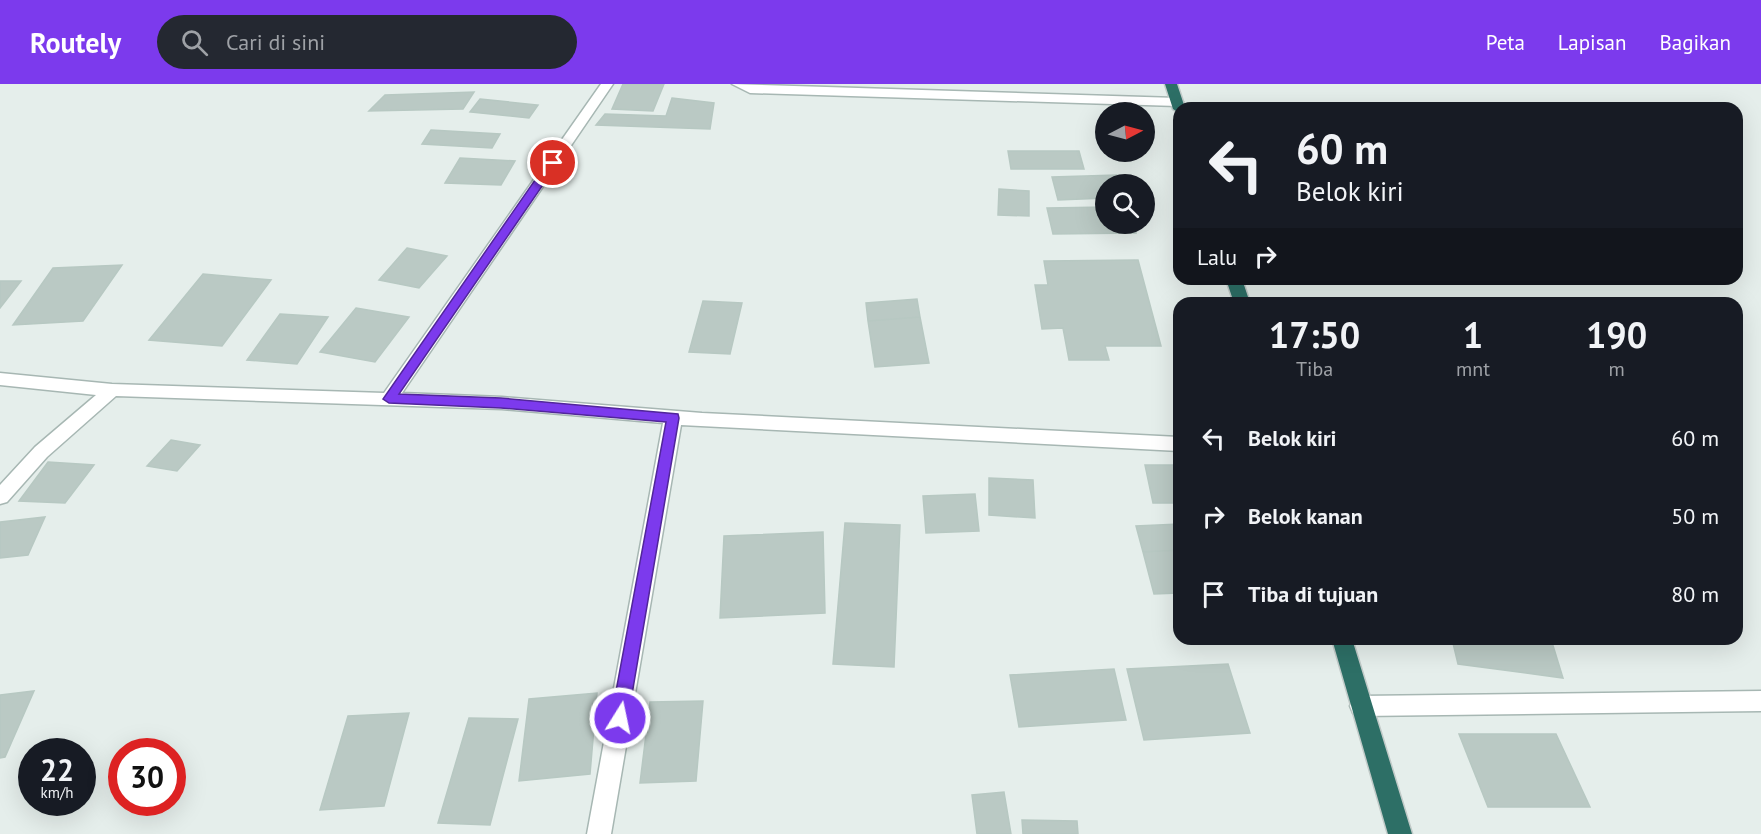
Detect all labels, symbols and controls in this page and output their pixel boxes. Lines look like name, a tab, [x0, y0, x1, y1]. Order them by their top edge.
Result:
search box	[157, 15, 577, 69]
text: Routely	[30, 24, 121, 61]
icon: search	[178, 26, 211, 59]
text: Cari di sini	[226, 28, 325, 56]
text: Peta	[1486, 29, 1525, 56]
text: Lapisan	[1558, 29, 1626, 56]
text: Bagikan	[1659, 29, 1731, 56]
north arrow	[1095, 102, 1155, 162]
map controls	[1095, 102, 1155, 234]
text: 60 m	[1296, 121, 1388, 176]
icon: left	[1197, 126, 1275, 204]
pin	[527, 137, 578, 188]
icon: arrive	[536, 146, 569, 179]
button: search	[1095, 174, 1155, 234]
text: Belok kiri	[1296, 174, 1404, 208]
icon: right	[1249, 240, 1282, 273]
text: Lalu	[1197, 243, 1237, 271]
text: 17:50	[1269, 311, 1360, 358]
text: 1	[1463, 311, 1483, 358]
text: 190	[1586, 311, 1647, 358]
text: Tiba	[1296, 356, 1333, 382]
text: mnt	[1456, 356, 1490, 382]
text: m	[1608, 356, 1625, 382]
icon: left	[1197, 422, 1230, 455]
text: Belok kiri	[1248, 424, 1337, 452]
text: 60 m	[1671, 424, 1719, 452]
icon: right	[1197, 500, 1230, 533]
text: Belok kanan	[1248, 502, 1363, 530]
text: 50 m	[1671, 502, 1719, 530]
icon: arrive	[1197, 578, 1230, 611]
text: Tiba di tujuan	[1248, 580, 1378, 608]
text: 80 m	[1671, 580, 1719, 608]
position arrow	[588, 686, 652, 750]
speed limit sign: 30	[108, 738, 186, 816]
text: 22	[40, 750, 74, 789]
text: km/h	[41, 783, 73, 802]

